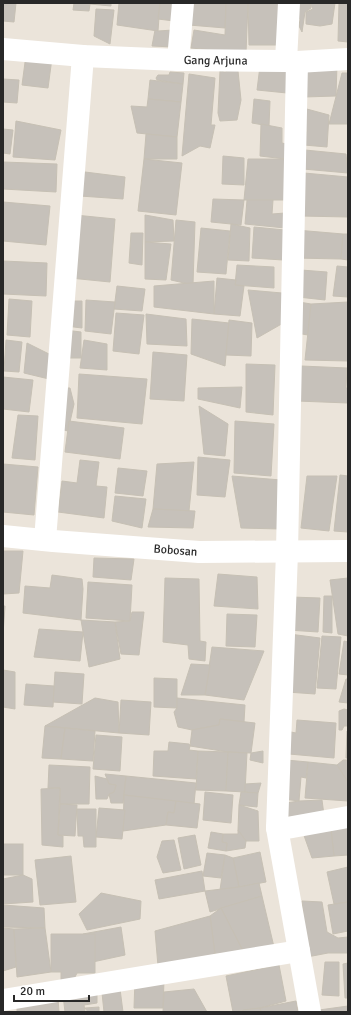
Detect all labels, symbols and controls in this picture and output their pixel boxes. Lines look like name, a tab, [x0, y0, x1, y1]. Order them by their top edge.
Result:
street label: Gang Arjuna	[184, 53, 248, 68]
street label: Bobosan	[153, 541, 198, 559]
scale bar	[14, 977, 89, 1003]
text: 20 m	[20, 984, 45, 999]

